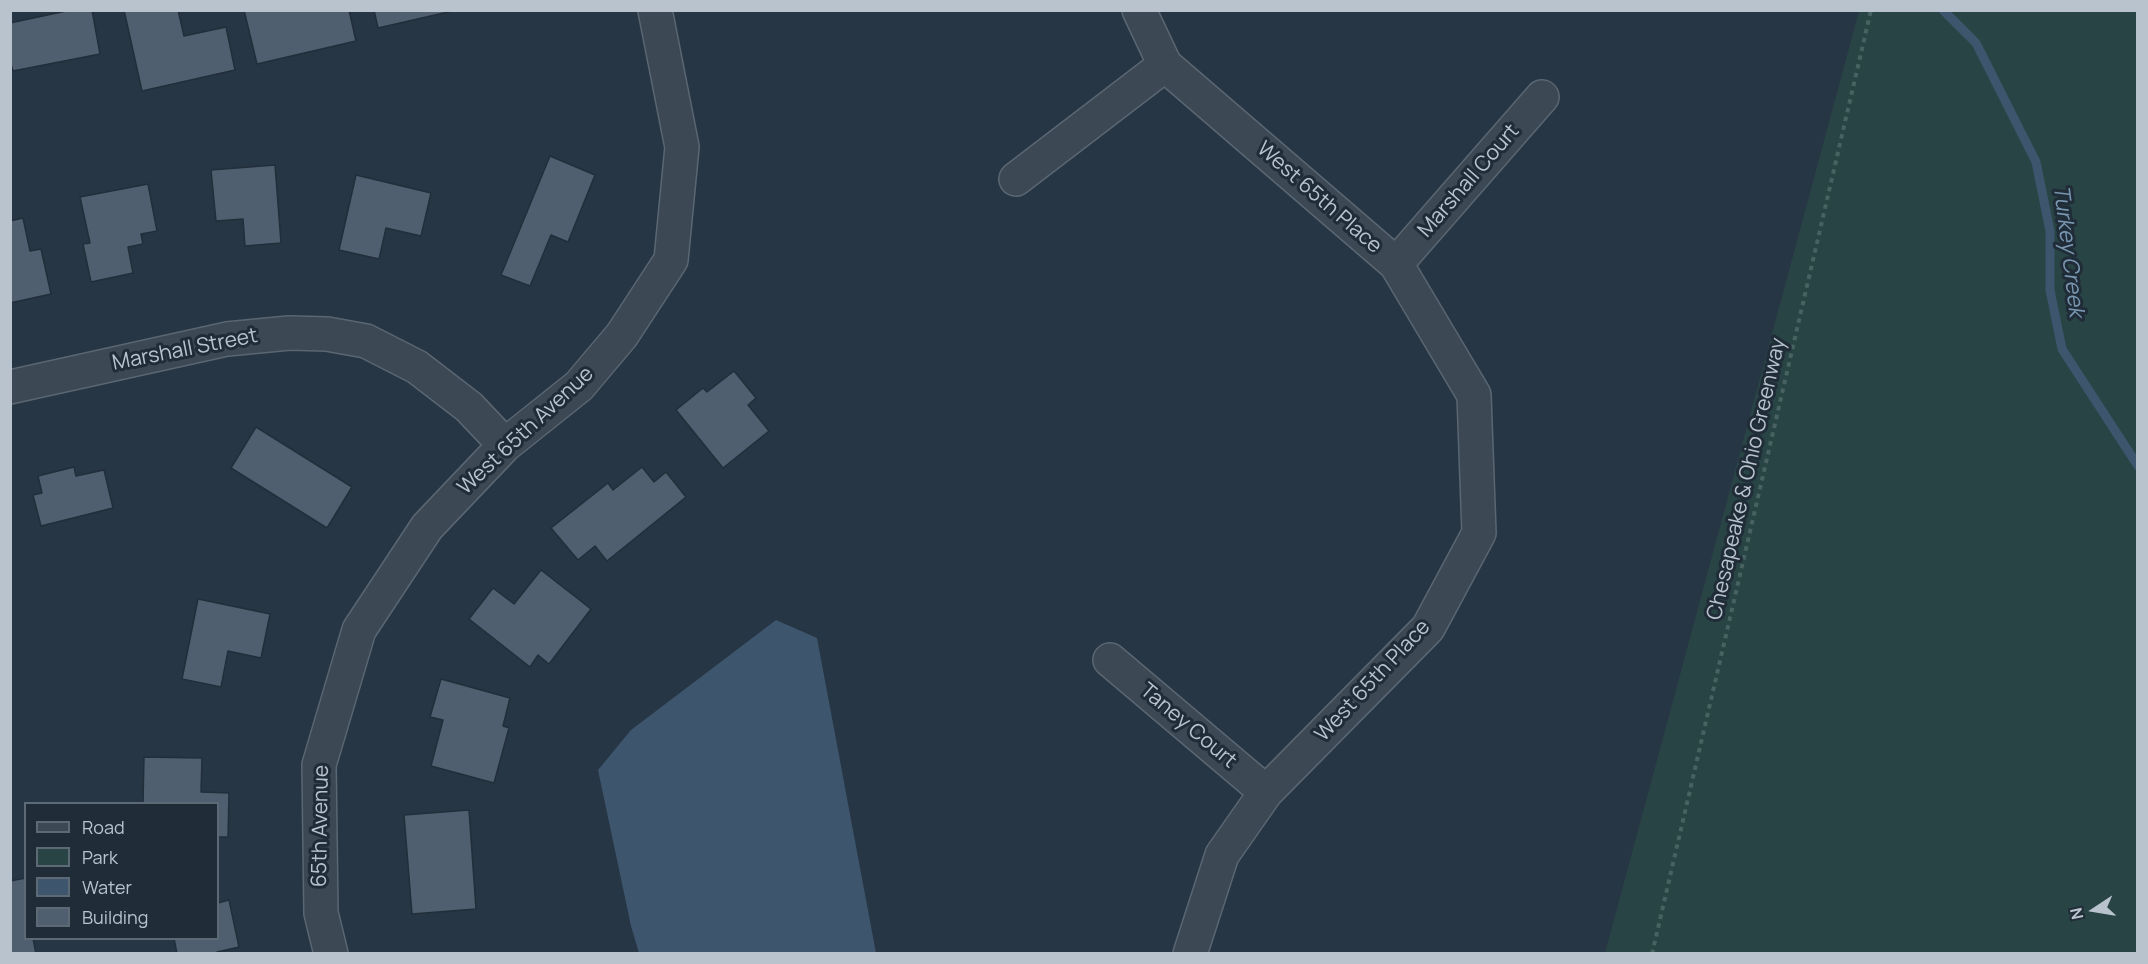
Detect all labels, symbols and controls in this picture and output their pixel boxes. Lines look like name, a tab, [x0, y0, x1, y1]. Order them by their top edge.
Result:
street label: Marshall Court	[1413, 119, 1525, 243]
street label: West 65th Place	[1251, 137, 1387, 259]
water label: Turkey Creek	[2047, 184, 2089, 318]
street label: Marshall Street	[110, 324, 260, 376]
street label: Chesapeake & Ohio Greenway	[1702, 335, 1792, 623]
street label: West 65th Avenue	[453, 362, 599, 500]
street label: West 65th Place	[1310, 615, 1436, 747]
street label: Taney Court	[1135, 678, 1241, 774]
street label: 65th Avenue	[307, 765, 335, 887]
legend	[24, 802, 219, 940]
text: Road	[82, 815, 125, 839]
text: Park	[82, 845, 118, 869]
text: Water	[82, 875, 132, 899]
north arrow	[2064, 880, 2124, 940]
text: Building	[82, 905, 148, 929]
text: N	[2064, 906, 2088, 922]

